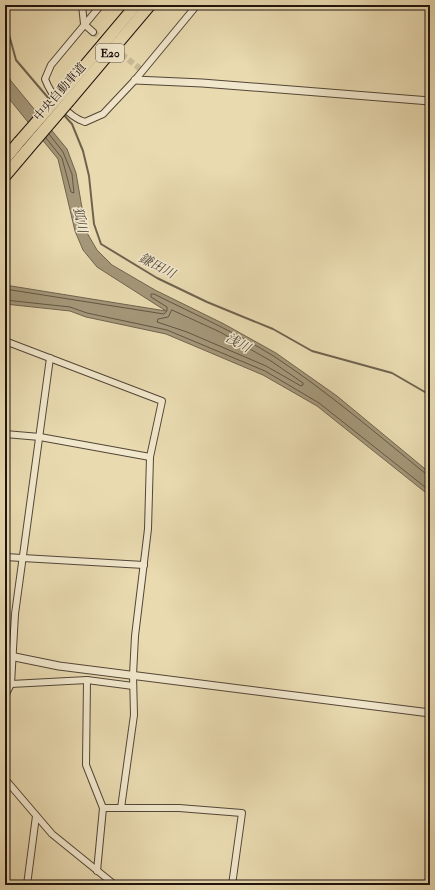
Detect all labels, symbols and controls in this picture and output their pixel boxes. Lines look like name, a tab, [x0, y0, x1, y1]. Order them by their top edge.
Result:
road number: E20	[96, 44, 124, 62]
street label: 中央自動車道	[31, 60, 89, 124]
water label: 狐川	[69, 206, 91, 236]
water label: 鎌田川	[136, 250, 180, 283]
water label: 浅川	[223, 330, 255, 357]

